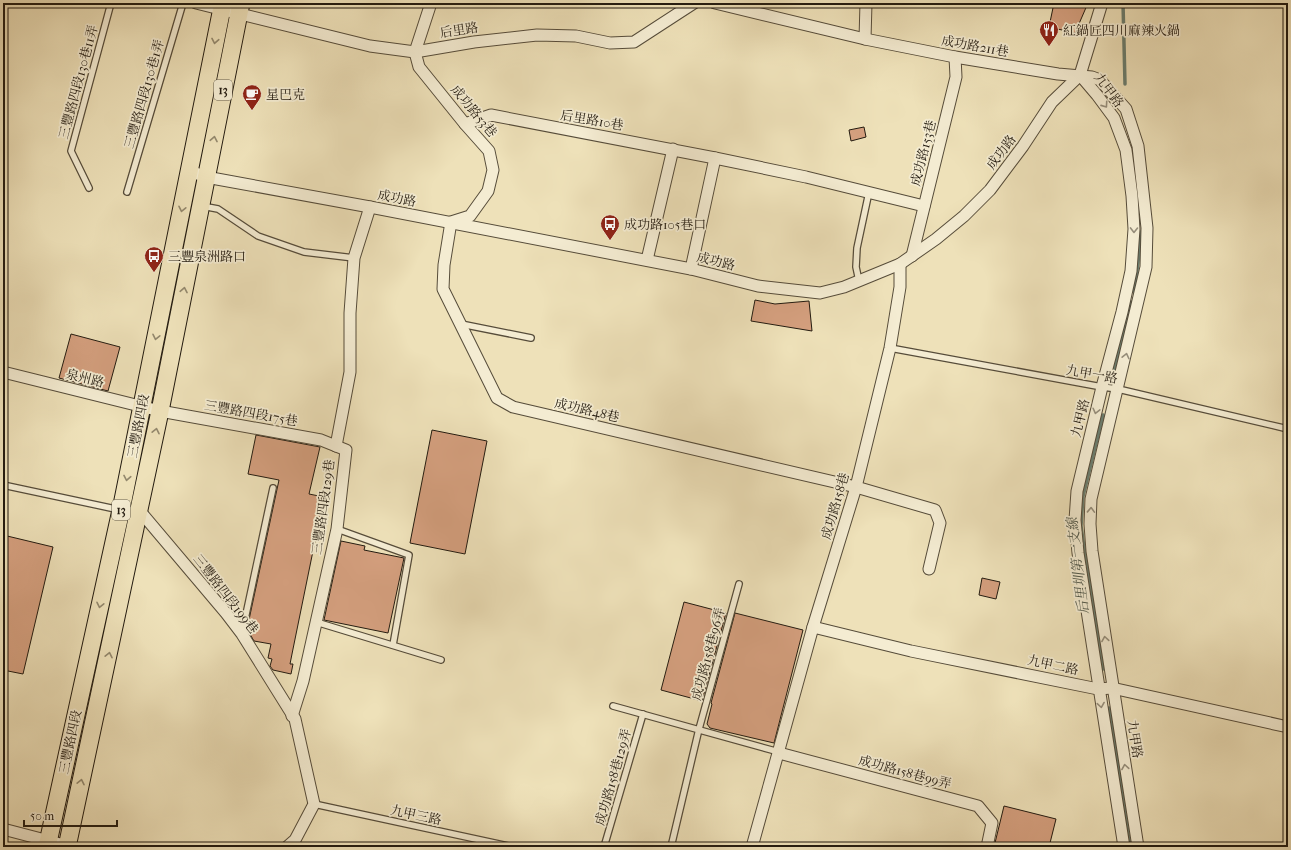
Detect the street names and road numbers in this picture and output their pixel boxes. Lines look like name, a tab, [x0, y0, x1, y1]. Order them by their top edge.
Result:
street label: 后里路	[439, 20, 479, 40]
street label: 三豐路四段130巷11弄	[56, 23, 100, 141]
street label: 成功路211巷	[940, 33, 1010, 59]
street label: 三豐路四段130巷1弄	[121, 38, 167, 150]
street label: 九甲路	[1091, 70, 1127, 110]
road number: 13	[214, 80, 232, 100]
street label: 成功路53巷	[448, 82, 500, 140]
street label: 后里路10巷	[559, 107, 625, 133]
street label: 成功路153巷	[908, 118, 938, 188]
street label: 成功路	[983, 132, 1019, 172]
street label: 成功路	[376, 187, 418, 209]
street label: 成功路	[695, 249, 737, 273]
street label: 九甲一路	[1065, 362, 1119, 386]
street label: 泉州路	[64, 366, 106, 390]
street label: 三豐路四段	[124, 393, 152, 459]
street label: 成功路48巷	[553, 395, 621, 425]
street label: 三豐路四段175巷	[203, 397, 299, 429]
street label: 九甲路	[1068, 397, 1092, 439]
street label: 三豐路四段129巷	[309, 458, 337, 556]
street label: 成功路158巷	[818, 471, 852, 541]
road number: 13	[112, 500, 130, 520]
street label: 三豐路四段199巷	[190, 551, 262, 637]
street label: 成功路158巷96弄	[688, 606, 728, 702]
street label: 九甲二路	[1026, 652, 1080, 678]
street label: 三豐路四段	[56, 709, 84, 775]
street label: 九甲路	[1125, 719, 1145, 759]
street label: 成功路158巷129弄	[592, 727, 634, 827]
street label: 成功路158巷99弄	[857, 752, 953, 792]
street label: 九甲三路	[389, 802, 443, 828]

